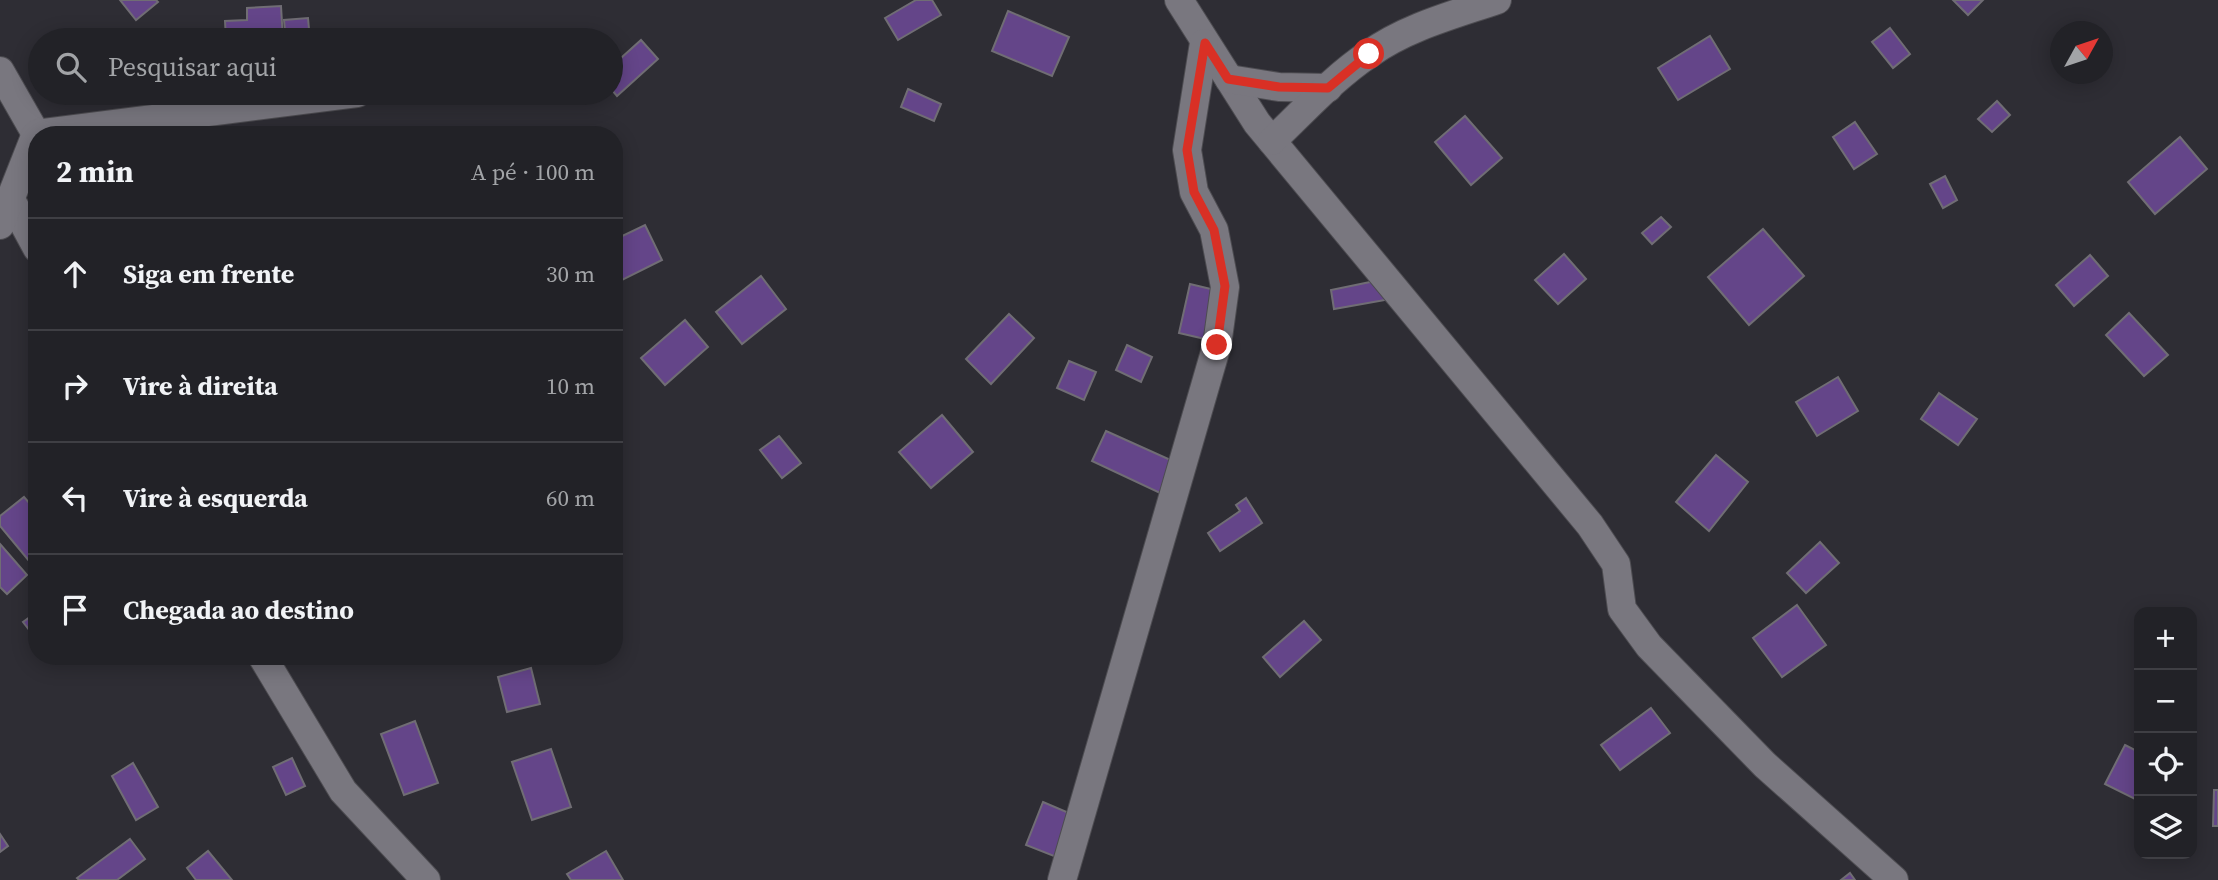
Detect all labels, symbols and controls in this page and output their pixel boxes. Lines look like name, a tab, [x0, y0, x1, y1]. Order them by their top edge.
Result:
north arrow	[2050, 21, 2113, 84]
search box	[28, 28, 623, 105]
route start	[1353, 38, 1384, 69]
icon: search	[52, 48, 90, 86]
text: Pesquisar aqui	[108, 49, 277, 85]
text: 2 min	[56, 151, 134, 192]
text: A pé · 100 m	[471, 156, 595, 188]
icon: ahead	[56, 255, 94, 293]
text: Siga em frente	[123, 256, 294, 292]
text: 30 m	[546, 258, 595, 290]
route end	[1201, 329, 1232, 360]
icon: right	[56, 367, 94, 405]
text: Vire à direita	[123, 368, 278, 404]
text: 10 m	[546, 370, 595, 402]
icon: left	[56, 479, 94, 517]
text: Vire à esquerda	[123, 480, 308, 516]
text: 60 m	[546, 482, 595, 514]
icon: arrive	[56, 591, 94, 629]
text: Chegada ao destino	[123, 592, 354, 628]
map controls	[2134, 607, 2197, 859]
button: +	[2134, 607, 2197, 670]
button: −	[2134, 670, 2197, 733]
button: locate	[2134, 733, 2197, 796]
button: layers	[2134, 796, 2197, 859]

